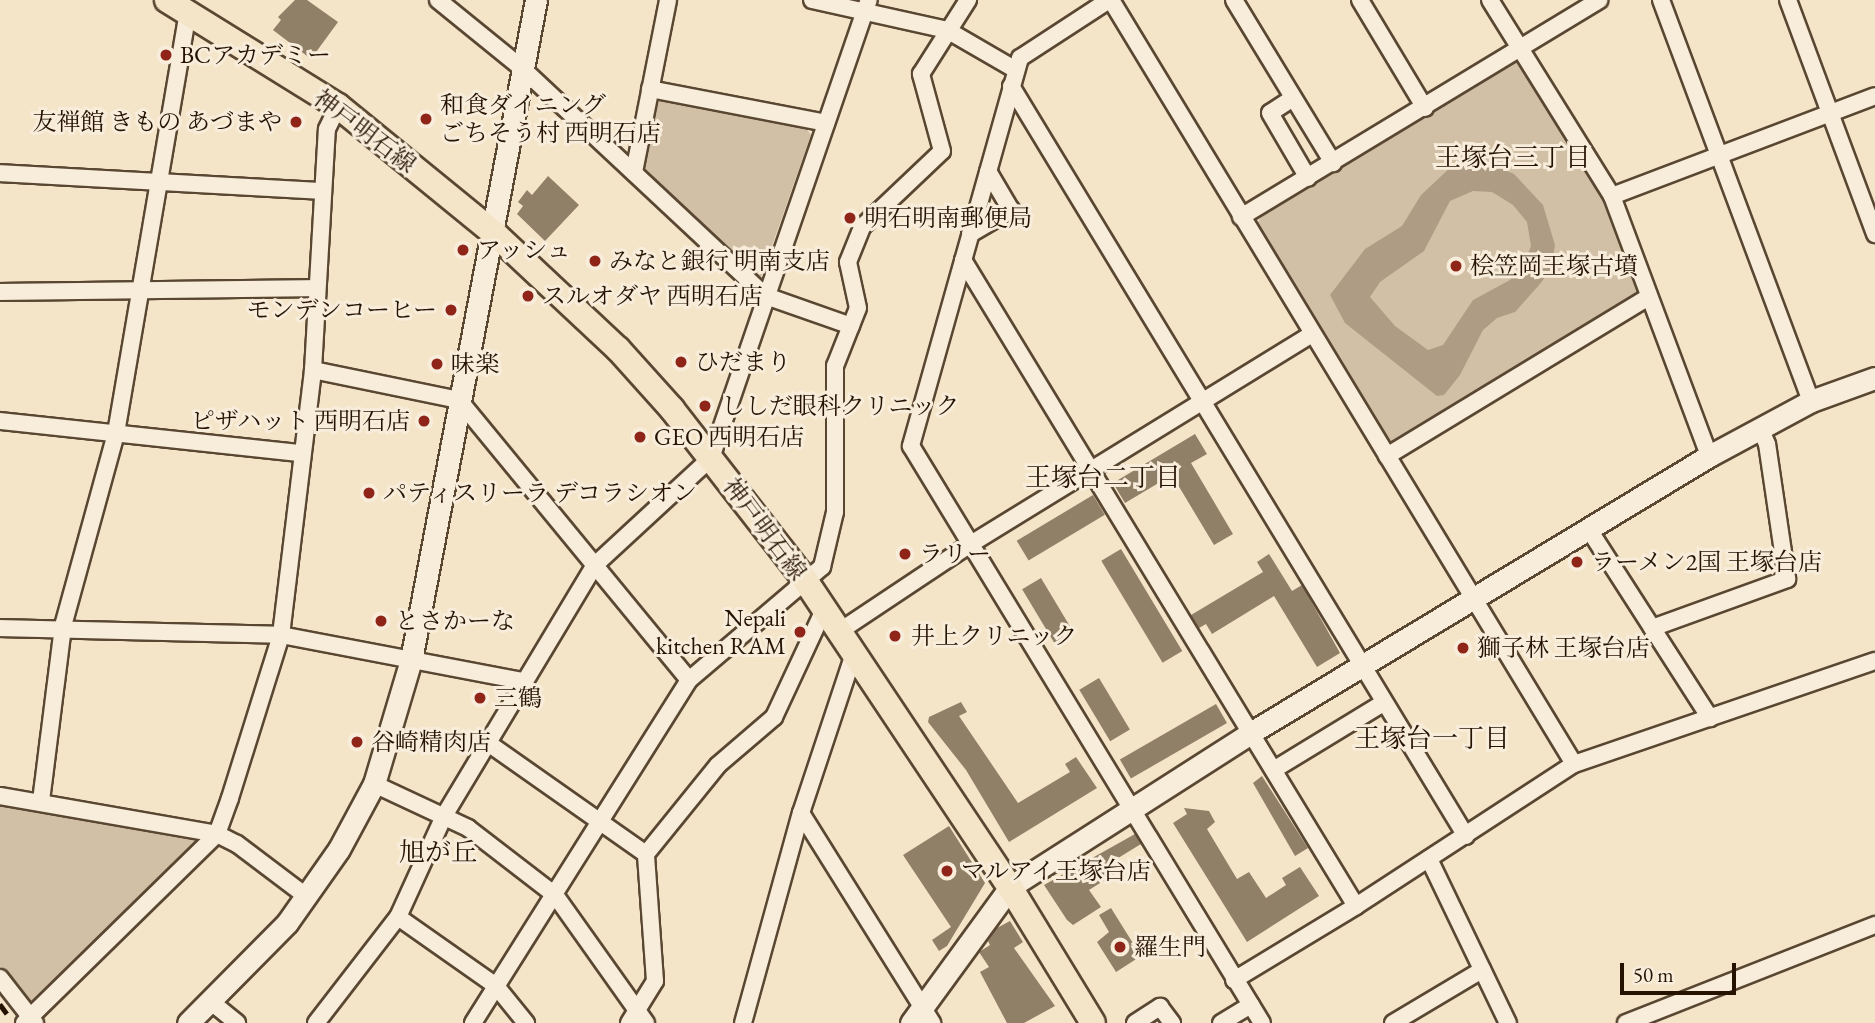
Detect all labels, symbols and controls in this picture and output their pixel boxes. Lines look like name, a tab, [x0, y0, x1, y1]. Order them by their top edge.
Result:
place label: BCアカデミー	[180, 41, 331, 69]
marker: BCアカデミー	[158, 47, 174, 63]
street label: 神戸明石線	[308, 83, 422, 179]
place label: 和食ダイニング ごちそう村 西明石店	[440, 91, 661, 147]
place label: 友禅館 きもの あづまや	[32, 108, 282, 136]
marker: 和食ダイニング ごちそう村 西明石店	[418, 111, 434, 127]
marker: 友禅館 きもの あづまや	[288, 114, 304, 130]
district label: 王塚台三丁目	[1435, 142, 1591, 174]
place label: 明石明南郵便局	[864, 204, 1032, 232]
marker: 明石明南郵便局	[842, 210, 858, 226]
place label: アッシュ	[477, 236, 573, 264]
marker: アッシュ	[455, 242, 471, 258]
place label: みなと銀行 明南支店	[609, 247, 830, 275]
place label: 桧笠岡王塚古墳	[1470, 252, 1638, 280]
marker: みなと銀行 明南支店	[587, 253, 603, 269]
marker: 桧笠岡王塚古墳	[1448, 258, 1464, 274]
place label: スルオダヤ 西明石店	[542, 282, 763, 310]
marker: スルオダヤ 西明石店	[520, 288, 536, 304]
place label: モンデンコーヒー	[246, 296, 437, 324]
marker: モンデンコーヒー	[443, 302, 459, 318]
place label: ひだまり	[695, 348, 791, 376]
place label: 味楽	[451, 350, 499, 378]
marker: ひだまり	[673, 354, 689, 370]
marker: 味楽	[429, 356, 445, 372]
place label: ししだ眼科クリニック	[721, 392, 961, 420]
marker: ししだ眼科クリニック	[695, 396, 715, 416]
place label: ピザハット 西明石店	[189, 407, 410, 435]
marker: ピザハット 西明石店	[416, 413, 432, 429]
place label: GEO 西明石店	[654, 423, 804, 451]
marker: GEO 西明石店	[632, 429, 648, 445]
district label: 王塚台二丁目	[1025, 462, 1181, 494]
street label: 神戸明石線	[717, 472, 813, 586]
place label: パティスリーラ デコラシオン	[383, 479, 700, 507]
marker: パティスリーラ デコラシオン	[361, 485, 377, 501]
place label: ラリー	[919, 540, 991, 568]
marker: ラリー	[897, 546, 913, 562]
place label: ラーメン2国 王塚台店	[1591, 548, 1823, 576]
marker: ラーメン2国 王塚台店	[1569, 554, 1585, 570]
place label: Nepali kitchen RAM	[656, 604, 786, 660]
place label: とさかーな	[395, 607, 515, 635]
marker: とさかーな	[373, 613, 389, 629]
place label: 井上クリニック	[911, 622, 1079, 650]
marker: Nepali kitchen RAM	[792, 624, 808, 640]
marker: 井上クリニック	[885, 626, 905, 646]
place label: 獅子林 王塚台店	[1477, 634, 1650, 662]
marker: 獅子林 王塚台店	[1455, 640, 1471, 656]
place label: 三鶴	[494, 684, 542, 712]
marker: 三鶴	[472, 690, 488, 706]
district label: 王塚台一丁目	[1354, 723, 1510, 755]
place label: 谷崎精肉店	[371, 728, 491, 756]
marker: 谷崎精肉店	[349, 734, 365, 750]
district label: 旭が丘	[399, 837, 477, 869]
place label: マルアイ王塚台店	[961, 857, 1153, 885]
marker: マルアイ王塚台店	[939, 863, 955, 879]
place label: 羅生門	[1134, 933, 1206, 961]
marker: 羅生門	[1112, 939, 1128, 955]
scale bar	[1623, 950, 1738, 994]
text: 50 m	[1633, 961, 1674, 988]

